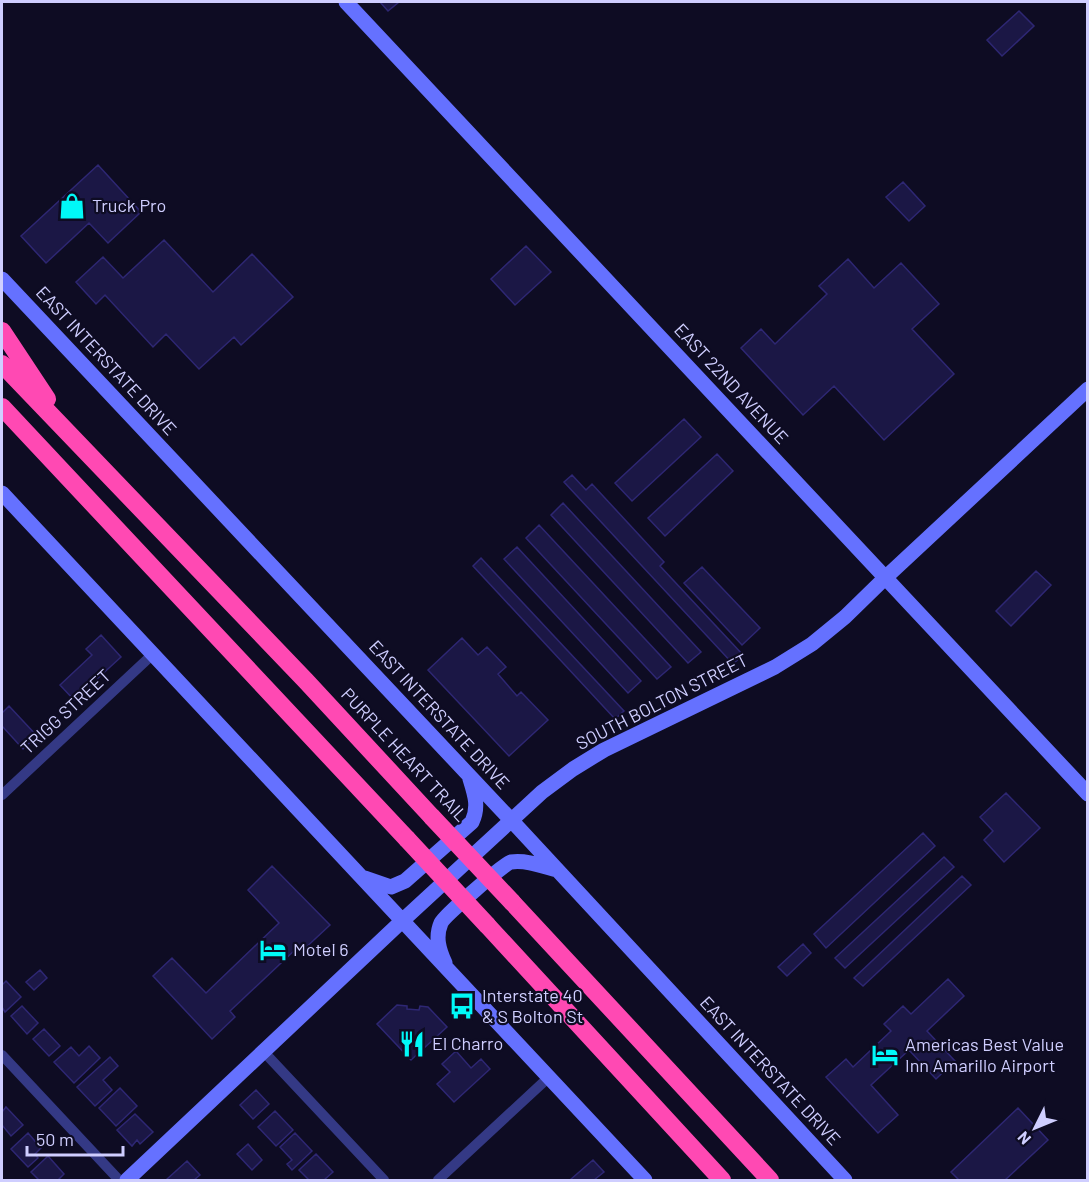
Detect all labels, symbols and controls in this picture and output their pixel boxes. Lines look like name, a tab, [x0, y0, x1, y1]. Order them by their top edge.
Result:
shop icon: Truck Pro	[57, 191, 87, 221]
place label: Truck Pro	[92, 194, 166, 216]
street label: EAST INTERSTATE DRIVE	[32, 281, 182, 440]
street label: EAST 22ND AVENUE	[670, 318, 793, 448]
street label: EAST INTERSTATE DRIVE	[365, 635, 515, 794]
street label: SOUTH BOLTON STREET	[572, 648, 751, 754]
street label: TRIGG STREET	[16, 664, 115, 759]
street label: PURPLE HEART TRAIL	[337, 683, 472, 826]
hotel icon: Motel 6	[258, 935, 288, 965]
place label: Motel 6	[293, 938, 348, 960]
place label: Interstate 40 & S Bolton St	[482, 984, 583, 1027]
bus stop icon: Interstate 40 & S Bolton St	[447, 991, 477, 1021]
street label: EAST INTERSTATE DRIVE	[696, 991, 846, 1150]
restaurant icon: El Charro	[397, 1029, 427, 1059]
place label: El Charro	[432, 1032, 503, 1054]
place label: Americas Best Value Inn Amarillo Airport	[905, 1033, 1064, 1076]
hotel icon: Americas Best Value Inn Amarillo Airport	[870, 1040, 900, 1070]
north arrow	[1005, 1098, 1065, 1158]
scale bar	[27, 1119, 123, 1157]
text: 50 m	[36, 1128, 74, 1150]
text: N	[1013, 1128, 1034, 1149]

